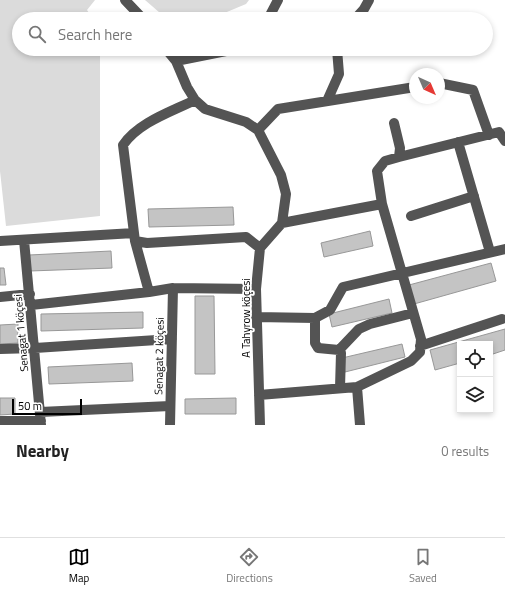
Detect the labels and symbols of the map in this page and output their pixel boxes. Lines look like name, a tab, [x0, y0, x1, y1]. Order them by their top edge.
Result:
north arrow	[409, 68, 445, 104]
street label: A Tahyrow köçesi	[238, 278, 254, 358]
street label: Senagat 1 köçesi	[10, 294, 32, 372]
street label: Senagat 2 köçesi	[150, 317, 168, 395]
scale bar	[12, 397, 82, 416]

